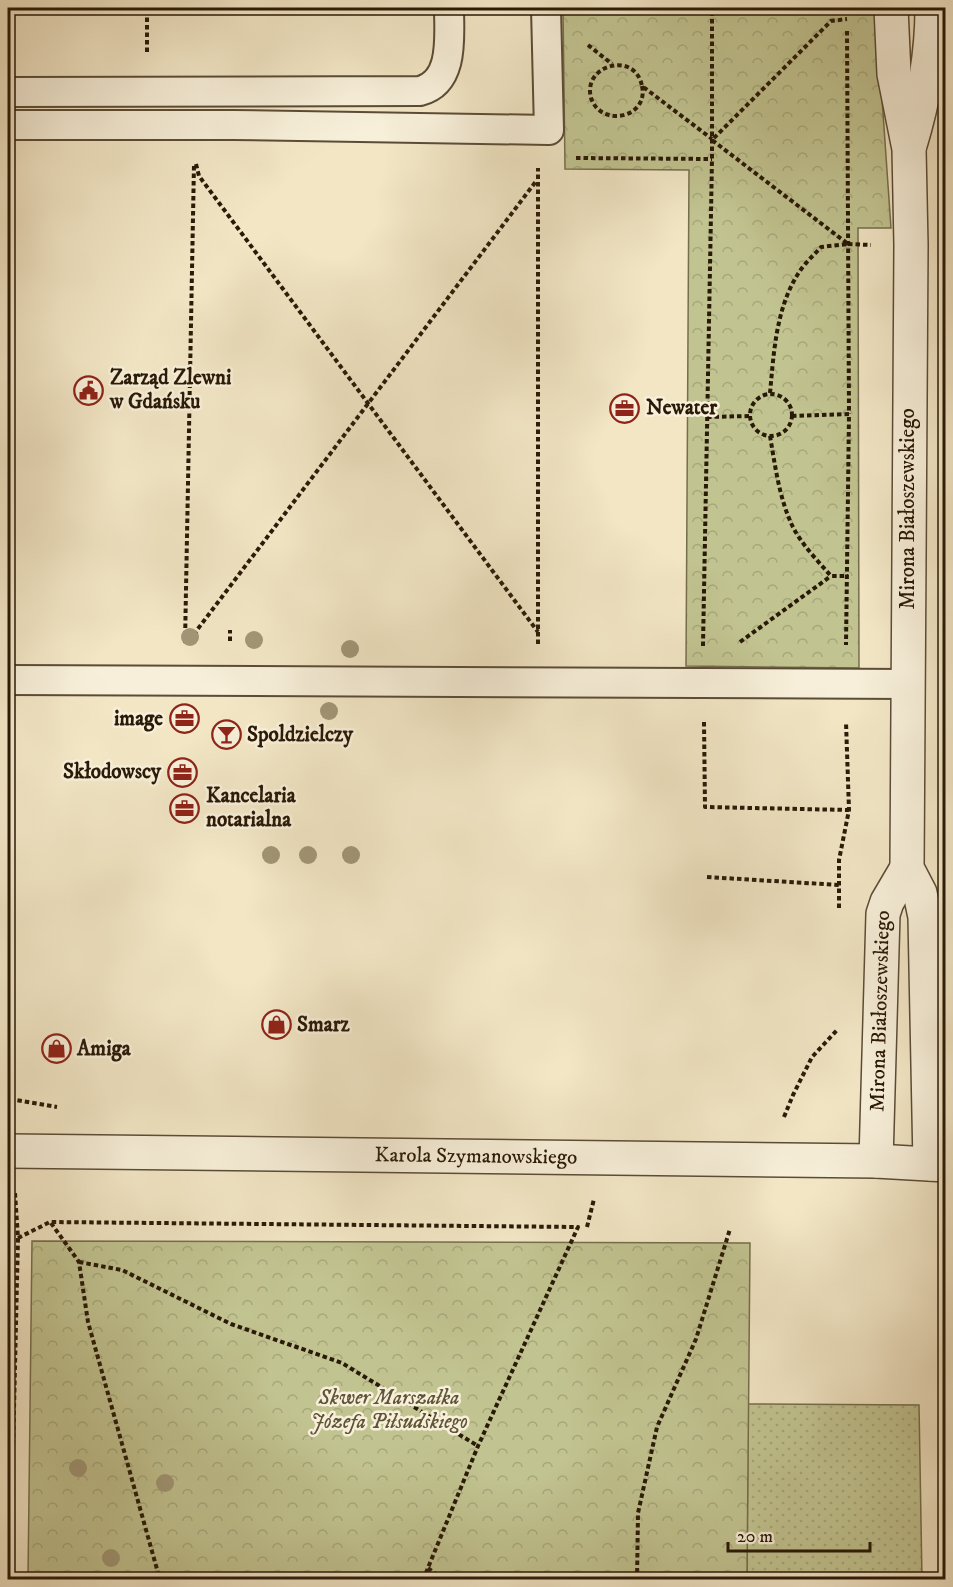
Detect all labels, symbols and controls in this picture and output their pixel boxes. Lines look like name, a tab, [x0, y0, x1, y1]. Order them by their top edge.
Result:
place label: Zarząd Zlewni w Gdańsku	[109, 365, 232, 415]
public building icon: Zarząd Zlewni w Gdańsku	[73, 374, 105, 406]
office icon: Newater	[609, 392, 641, 424]
place label: Newater	[646, 395, 718, 421]
street label: Mirona Białoszewskiego	[895, 408, 921, 610]
office icon: image	[168, 703, 200, 735]
place label: image	[114, 706, 163, 732]
bar icon: Spoldzielczy	[210, 719, 242, 751]
place label: Spoldzielczy	[247, 722, 354, 748]
office icon: Skłodowscy	[166, 756, 198, 788]
place label: Skłodowscy	[63, 759, 162, 785]
place label: Kancelaria notarialna	[206, 783, 297, 833]
office icon: Kancelaria notarialna	[169, 792, 201, 824]
street label: Mirona Białoszewskiego	[864, 910, 896, 1112]
shop icon: Smarz	[260, 1009, 292, 1041]
place label: Smarz	[297, 1012, 351, 1038]
shop icon: Amiga	[40, 1033, 72, 1065]
place label: Amiga	[76, 1036, 132, 1062]
street label: Karola Szymanowskiego	[375, 1142, 577, 1171]
park label: Skwer Marszałka Józefa Piłsudskiego	[310, 1385, 468, 1435]
scale bar	[728, 1515, 870, 1553]
text: 20 m	[737, 1526, 773, 1548]

